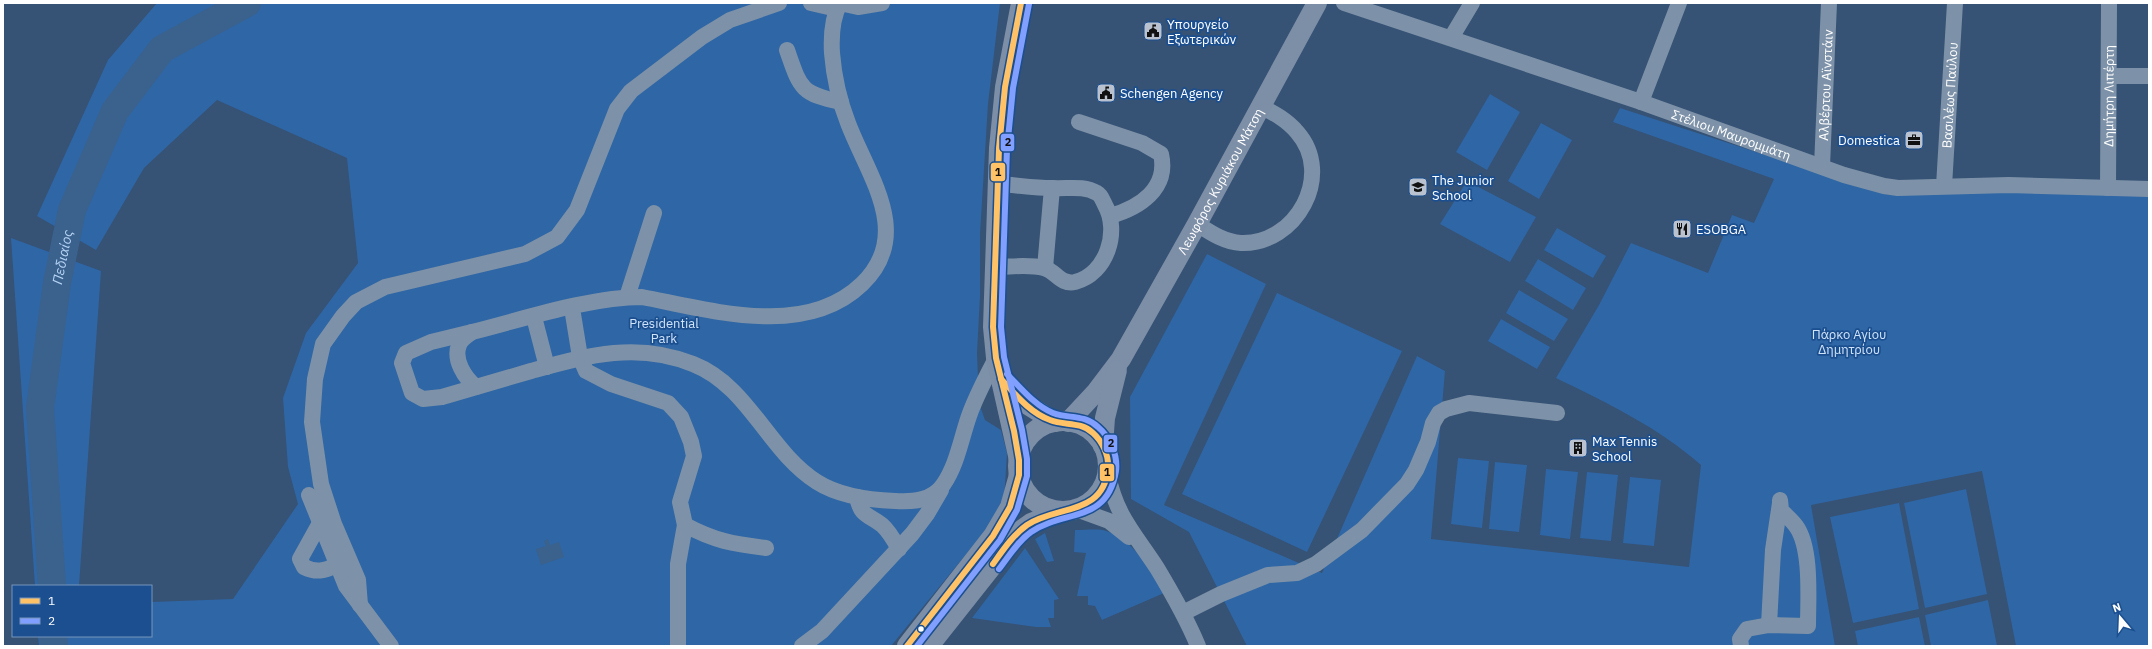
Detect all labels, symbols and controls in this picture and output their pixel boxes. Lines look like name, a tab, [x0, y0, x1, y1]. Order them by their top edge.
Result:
place label: Υπουργείο Εξωτερικών	[1167, 16, 1237, 48]
public building icon: Υπουργείο Εξωτερικών	[1142, 20, 1164, 42]
street label: Αλβέρτου Αϊνστάιν	[1815, 29, 1836, 141]
street label: Βασιλέως Παύλου	[1938, 42, 1961, 149]
street label: Δημήτρη Λιπέρτη	[2100, 45, 2117, 147]
public building icon: Schengen Agency	[1095, 82, 1117, 104]
place label: Schengen Agency	[1120, 85, 1224, 102]
street label: Λεωφόρος Κυριάκου Μάτση	[1173, 105, 1267, 257]
street label: Στέλιου Μαυρομμάτη	[1669, 105, 1793, 164]
office icon: Domestica	[1903, 129, 1925, 151]
place label: Domestica	[1838, 132, 1900, 149]
line badge: 2	[1000, 133, 1015, 152]
text: 2	[1005, 135, 1012, 149]
line badge: 1	[990, 162, 1006, 182]
text: 1	[995, 165, 1002, 179]
place label: The Junior School	[1432, 172, 1494, 204]
school or university icon: The Junior School	[1407, 176, 1429, 198]
restaurant icon: ESOBGA	[1671, 218, 1693, 240]
place label: ESOBGA	[1696, 221, 1747, 238]
water label: Πεδιαίος	[48, 228, 77, 286]
park label: Presidential Park	[629, 315, 699, 347]
park label: Πάρκο Αγίου Δημητρίου	[1812, 326, 1886, 358]
place label: Max Tennis School	[1592, 433, 1657, 465]
line badge: 2	[1103, 434, 1118, 453]
text: 2	[1108, 436, 1115, 450]
building icon: Max Tennis School	[1567, 437, 1589, 459]
line badge: 1	[1099, 463, 1115, 482]
text: 1	[1104, 465, 1111, 479]
legend	[12, 585, 152, 637]
text: 1	[48, 593, 55, 608]
north arrow	[2100, 597, 2140, 637]
text: N	[2111, 600, 2123, 615]
text: 2	[48, 613, 55, 628]
unlabelled marker	[916, 624, 926, 634]

